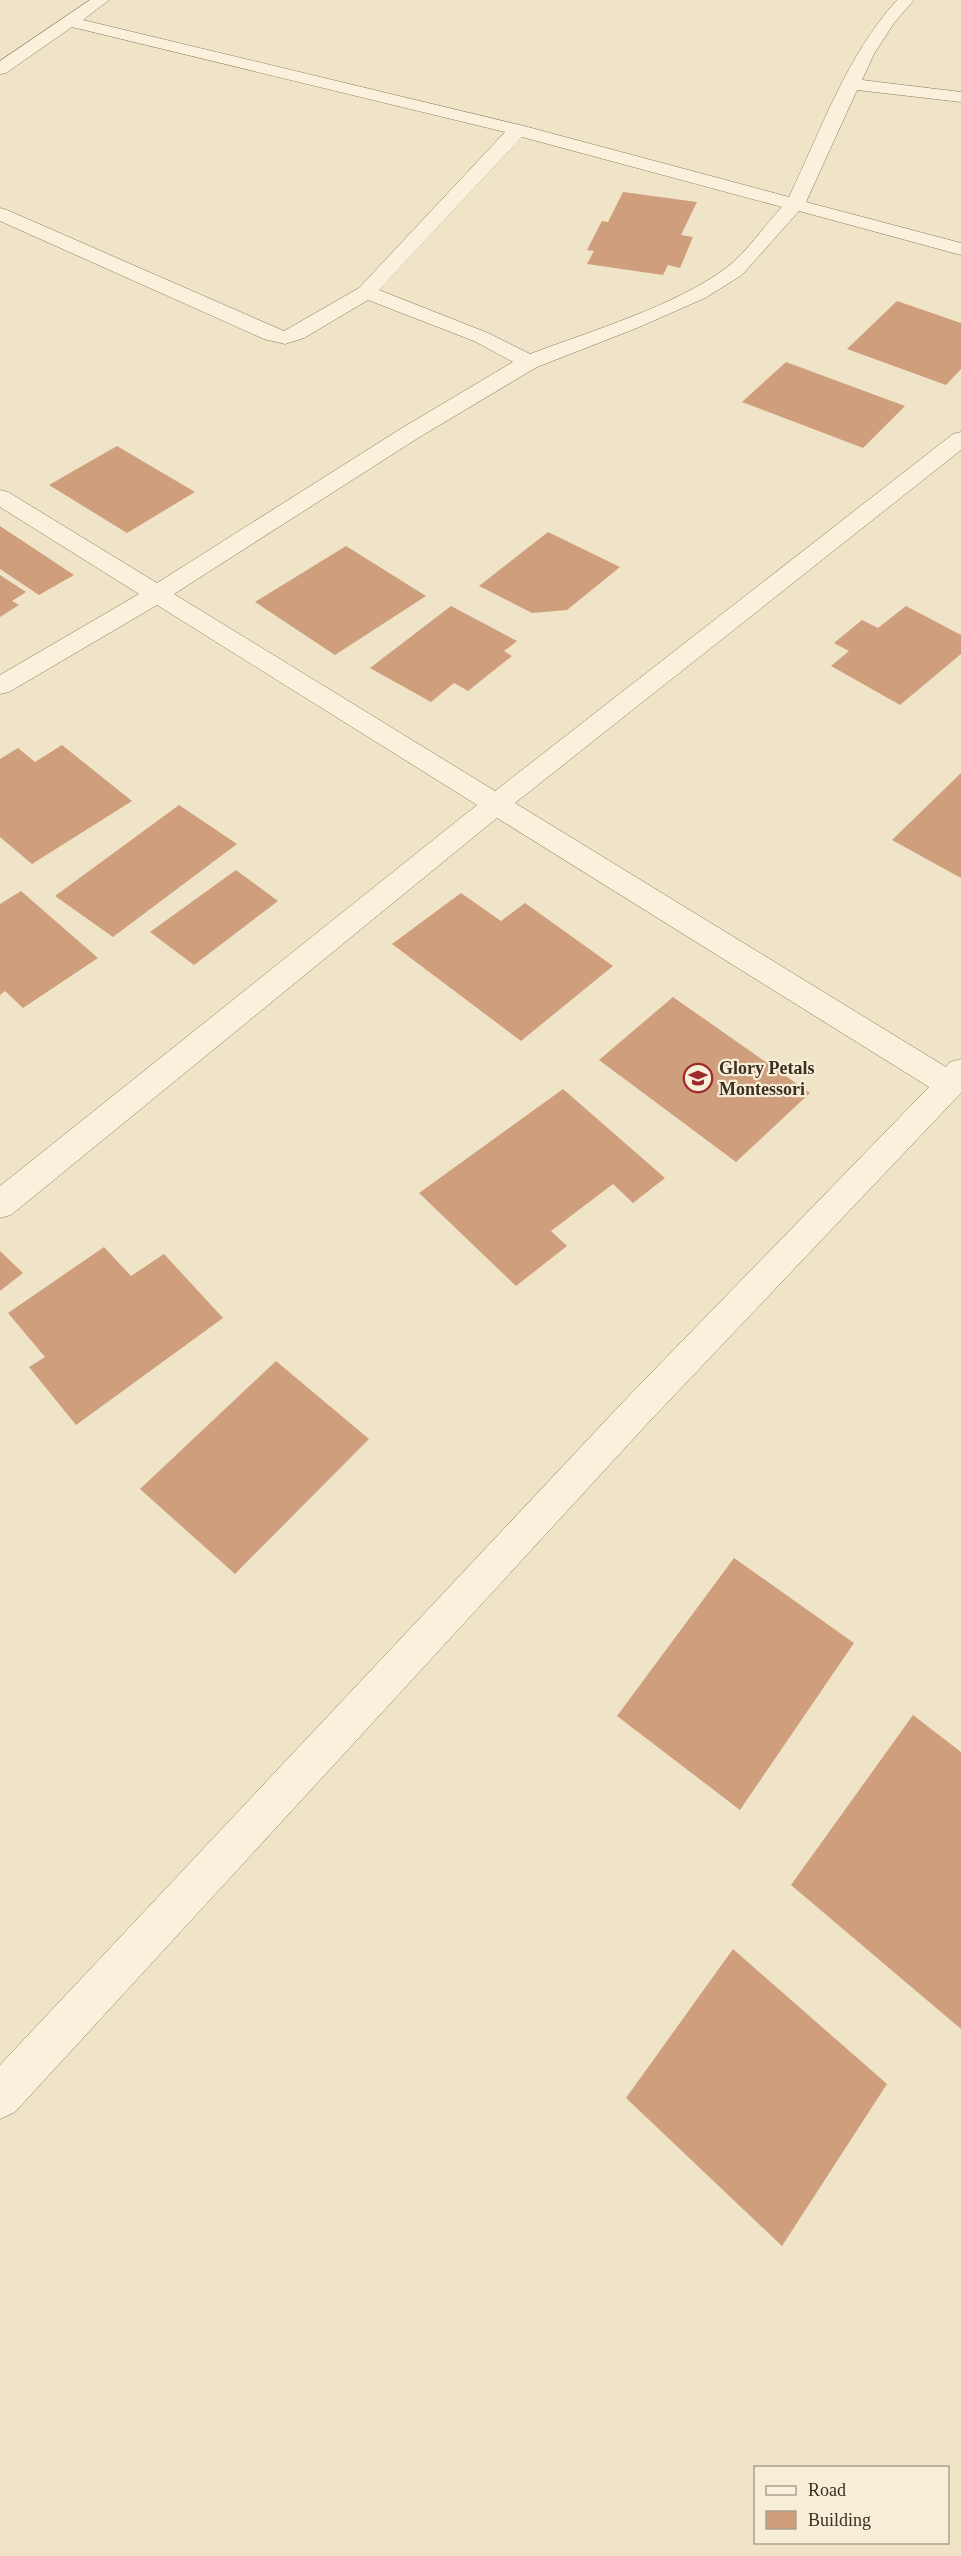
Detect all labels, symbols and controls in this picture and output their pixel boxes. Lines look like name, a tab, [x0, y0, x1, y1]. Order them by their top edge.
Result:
place label: Glory Petals Montessori	[719, 1058, 814, 1099]
school or university icon: Glory Petals Montessori	[682, 1062, 714, 1094]
legend	[754, 2466, 949, 2544]
text: Road	[808, 2480, 846, 2500]
text: Building	[808, 2510, 871, 2530]

